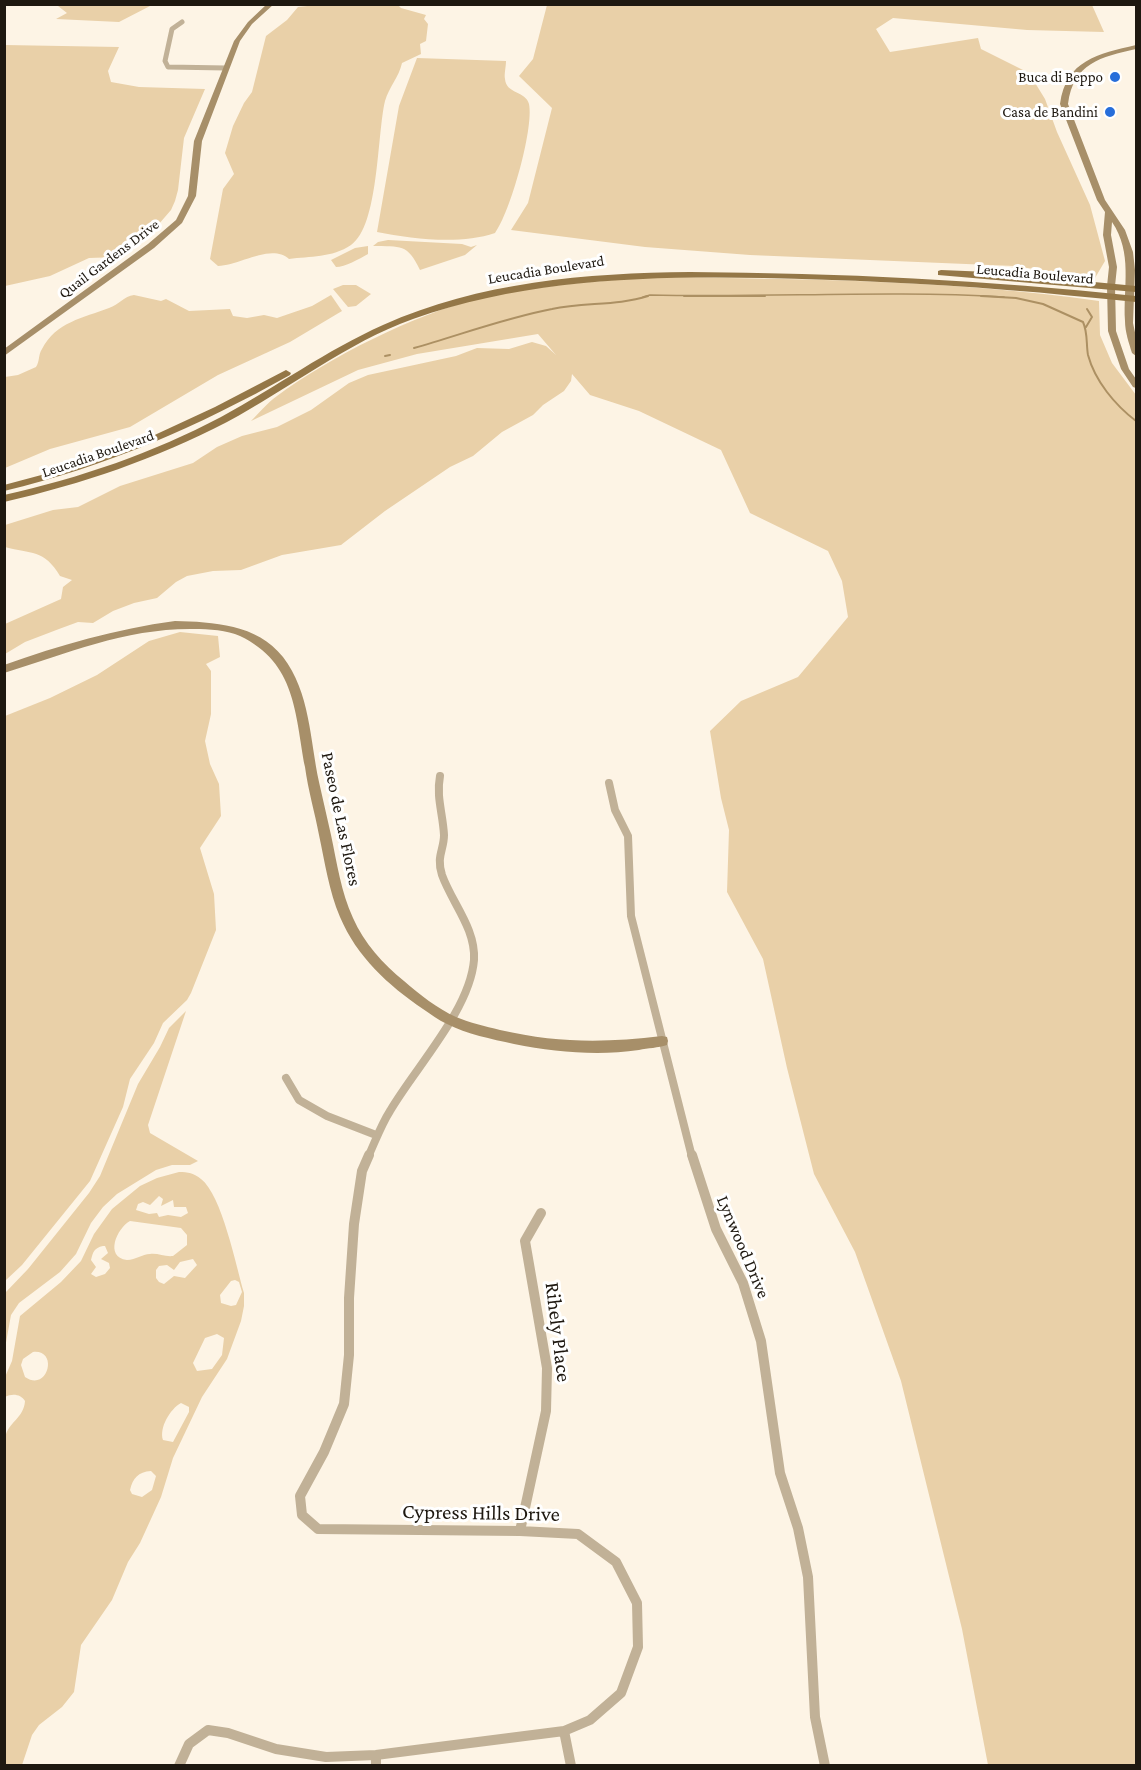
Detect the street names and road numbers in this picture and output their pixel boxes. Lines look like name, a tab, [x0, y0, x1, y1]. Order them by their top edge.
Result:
street label: Quail Gardens Drive	[55, 215, 163, 303]
street label: Leucadia Boulevard	[487, 252, 605, 288]
street label: Leucadia Boulevard	[976, 260, 1094, 288]
street label: Leucadia Boulevard	[40, 426, 156, 482]
street label: Paseo de Las Flores	[316, 750, 366, 888]
street label: Lynwood Drive	[712, 1192, 774, 1302]
street label: Rihely Place	[539, 1281, 577, 1383]
street label: Cypress Hills Drive	[402, 1499, 560, 1527]

